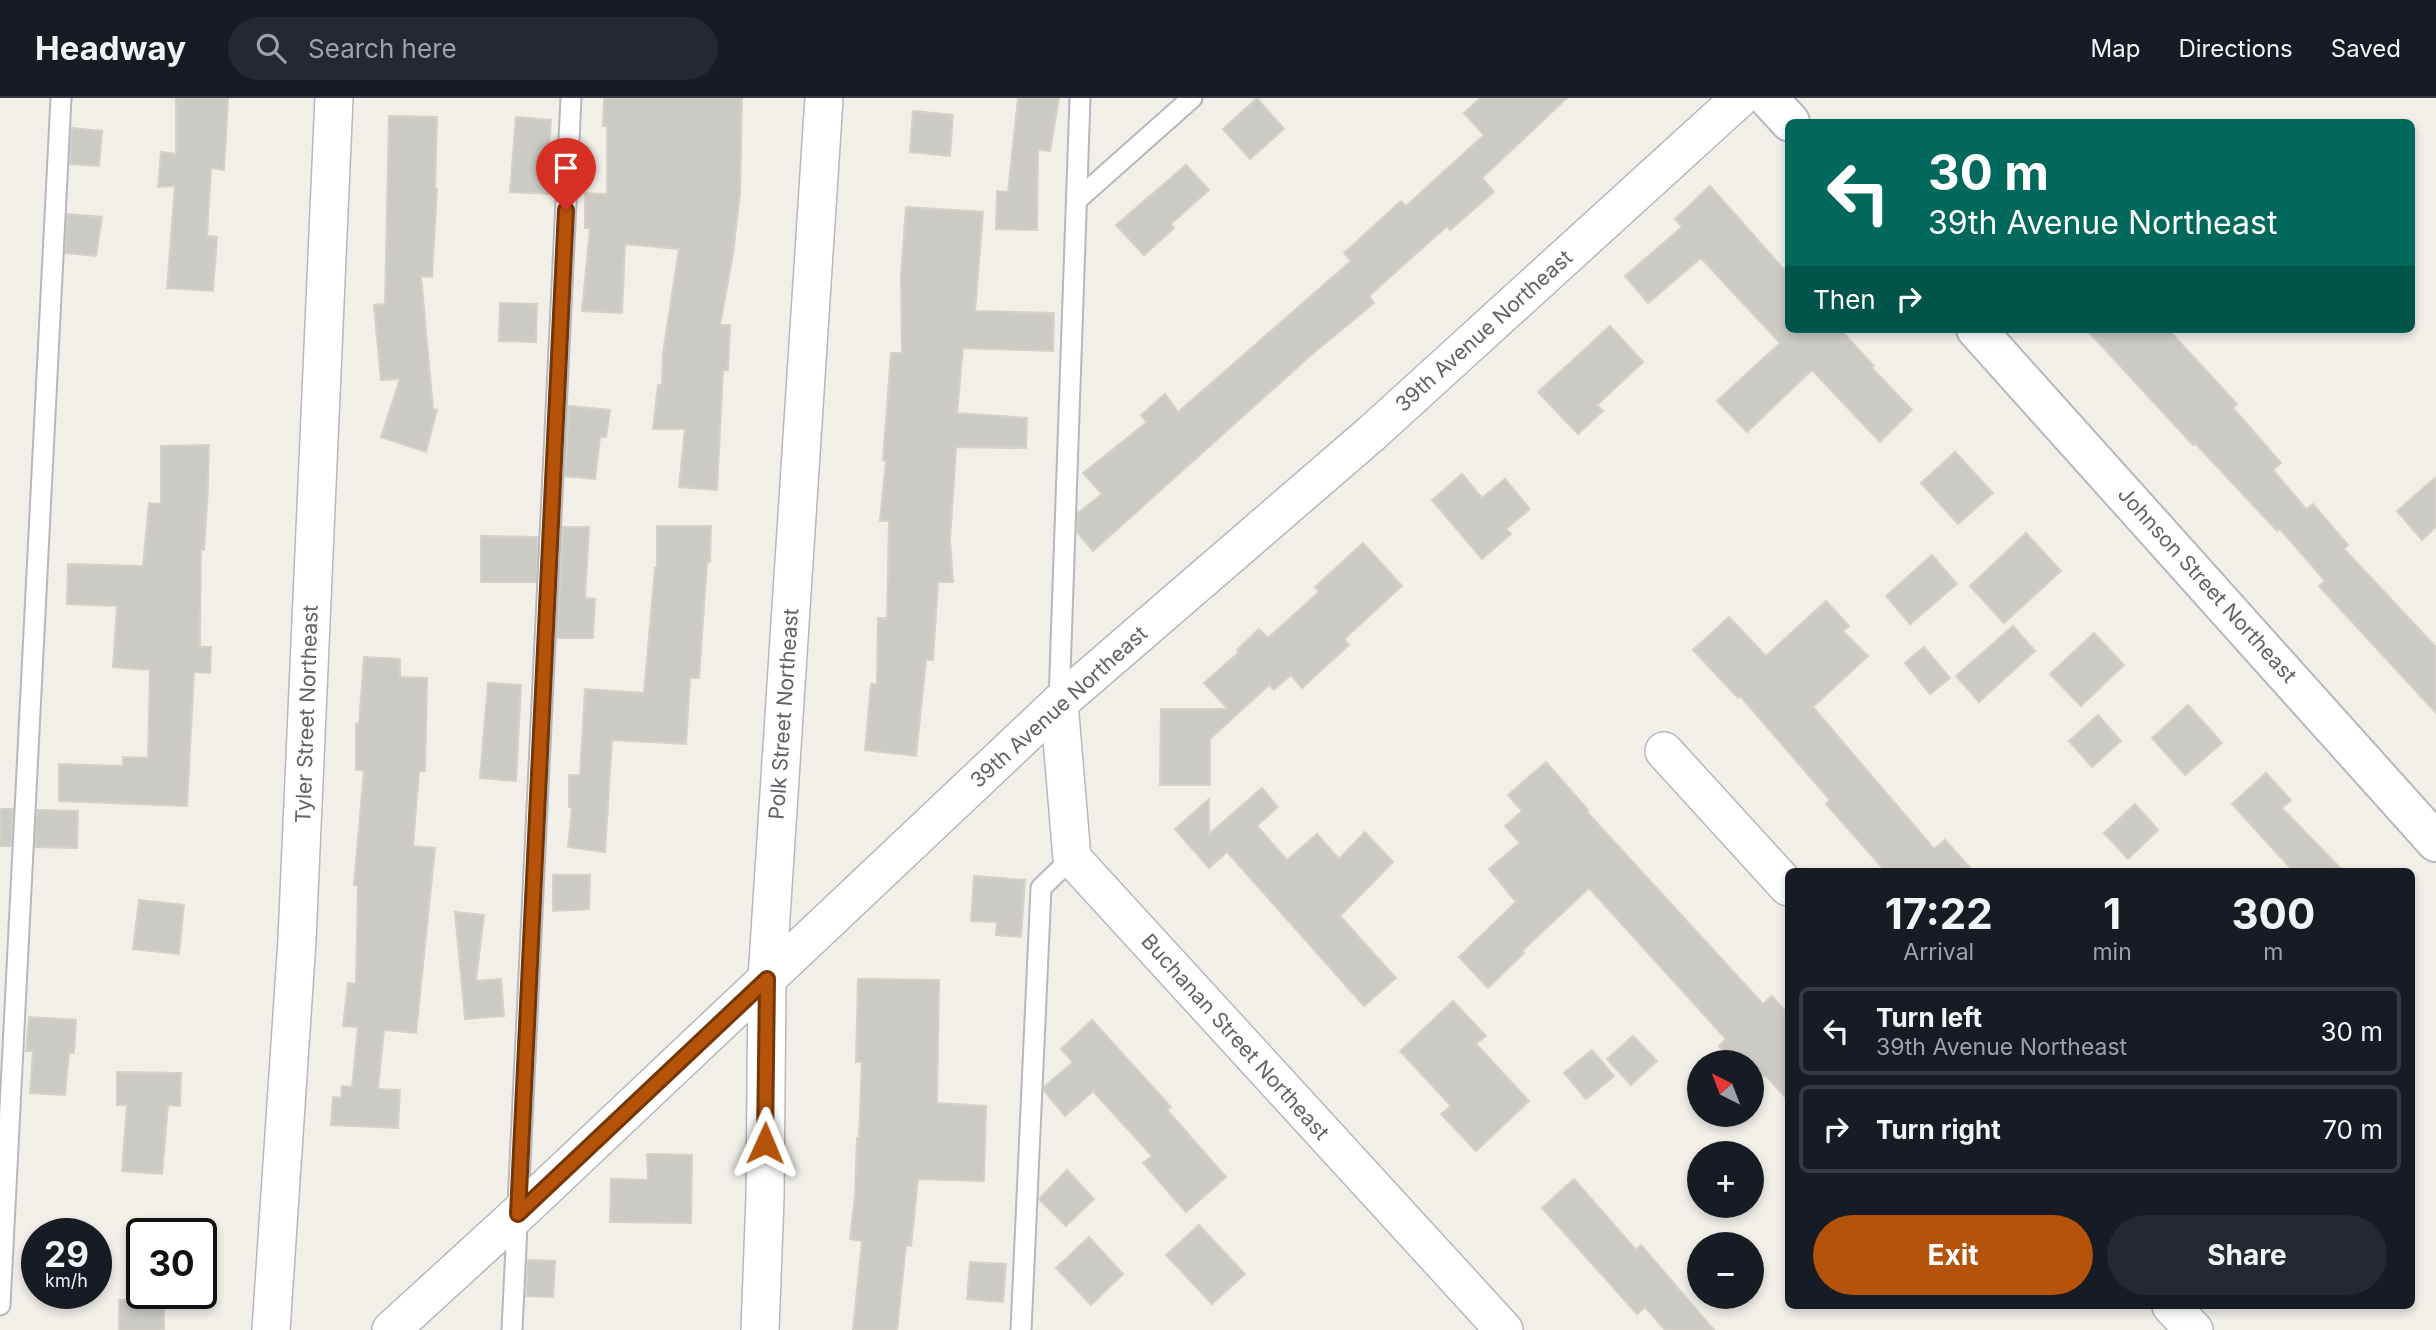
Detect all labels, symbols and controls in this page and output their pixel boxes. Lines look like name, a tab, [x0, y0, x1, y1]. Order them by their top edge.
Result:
search box	[228, 17, 718, 80]
text: Headway	[35, 28, 186, 68]
icon: search	[252, 29, 290, 67]
text: Search here	[308, 33, 457, 64]
text: Map	[2091, 34, 2140, 63]
text: Directions	[2178, 34, 2293, 63]
text: Saved	[2331, 34, 2401, 63]
pin	[536, 138, 596, 210]
text: 30 m	[1928, 143, 2049, 202]
icon: left	[1813, 147, 1904, 238]
icon: arrive	[547, 149, 585, 187]
text: 39th Avenue Northeast	[1928, 203, 2277, 242]
street label: 39th Avenue Northeast	[1390, 245, 1577, 417]
icon: right	[1890, 280, 1928, 318]
text: Then	[1813, 284, 1876, 315]
street label: Johnson Street Northeast	[2113, 482, 2302, 688]
street label: Tyler Street Northeast	[290, 604, 323, 824]
street label: Polk Street Northeast	[764, 607, 803, 820]
street label: 39th Avenue Northeast	[965, 621, 1152, 793]
text: 17:22	[1885, 888, 1993, 939]
text: 1	[2103, 888, 2121, 939]
text: 300	[2231, 888, 2315, 939]
street label: Buchanan Street Northeast	[1136, 929, 1334, 1145]
text: Arrival	[1903, 938, 1974, 966]
text: min	[2092, 938, 2132, 966]
text: m	[2263, 938, 2283, 966]
text: Turn left	[1876, 1002, 1982, 1033]
icon: left	[1817, 1012, 1855, 1050]
text: 30 m	[2320, 1016, 2383, 1047]
text: 39th Avenue Northeast	[1876, 1033, 2127, 1061]
north arrow	[1687, 1050, 1764, 1127]
map controls	[1687, 1050, 1764, 1309]
position arrow	[728, 1106, 802, 1180]
icon: right	[1817, 1110, 1855, 1148]
text: Turn right	[1876, 1114, 2001, 1145]
text: 70 m	[2322, 1114, 2383, 1145]
button: +	[1687, 1141, 1764, 1218]
button: Exit	[1813, 1215, 2093, 1295]
button: Share	[2107, 1215, 2387, 1295]
speed limit sign: 30	[126, 1218, 217, 1309]
button: −	[1687, 1232, 1764, 1309]
text: 29	[44, 1233, 89, 1275]
text: km/h	[45, 1270, 88, 1291]

